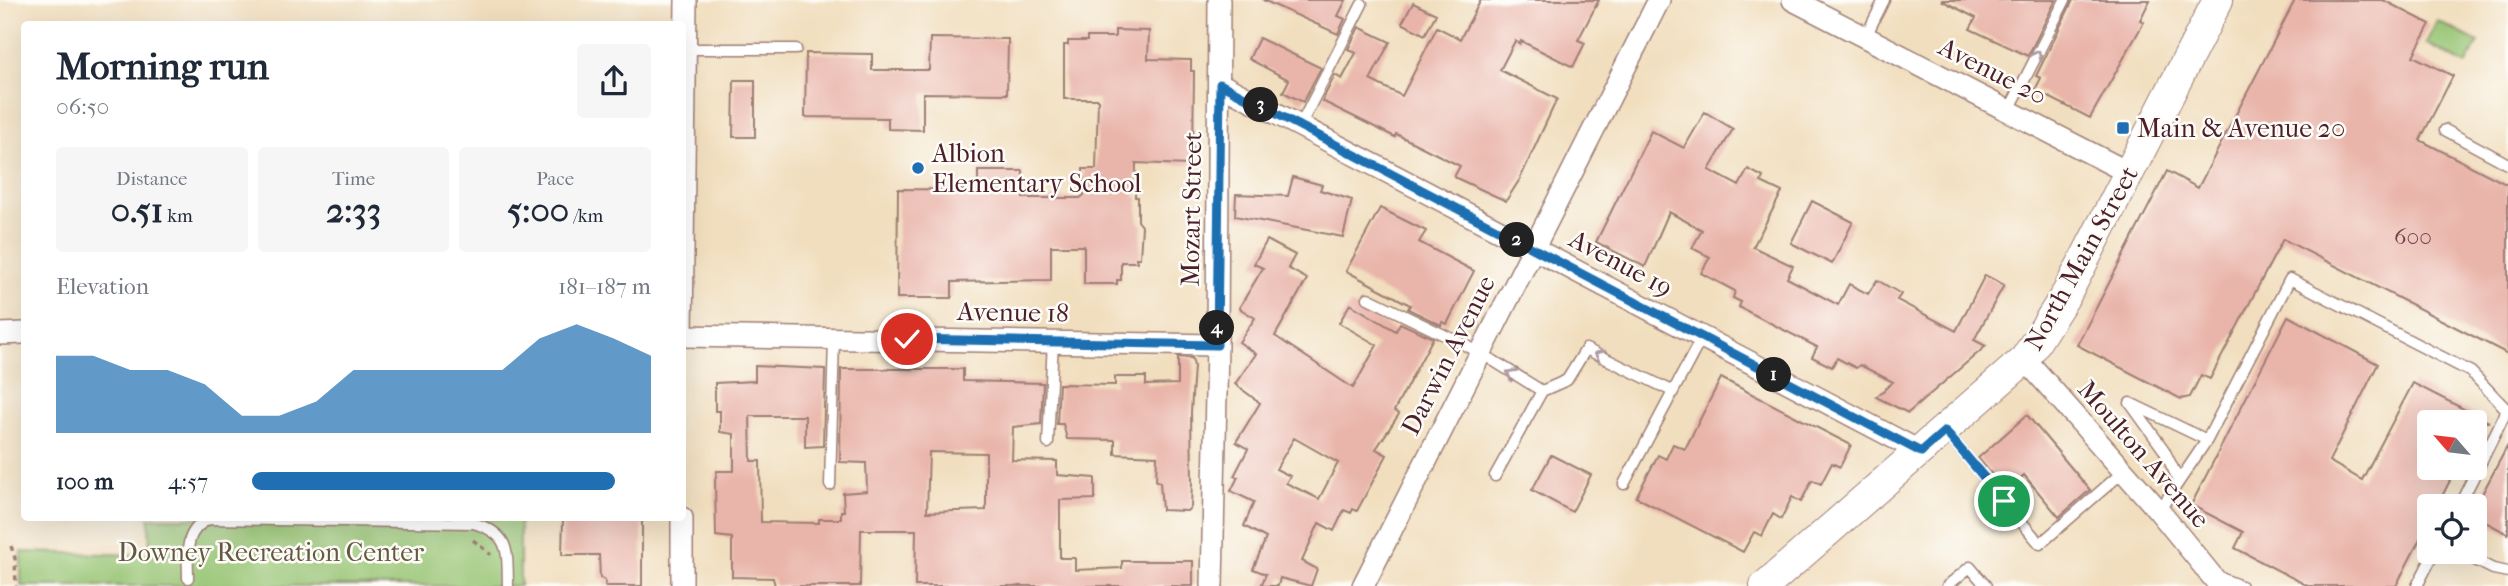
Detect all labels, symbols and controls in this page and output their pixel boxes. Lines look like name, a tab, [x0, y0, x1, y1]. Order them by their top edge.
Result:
street label: Avenue 20	[1933, 31, 2052, 112]
text: Morning run	[56, 44, 269, 89]
button: share	[577, 44, 651, 118]
one-way arrow	[2028, 50, 2042, 62]
pin: 3	[1244, 88, 1278, 122]
text: 06:50	[56, 93, 109, 120]
text: 3	[1257, 93, 1264, 115]
place label: Main & Avenue 20	[2137, 113, 2345, 144]
marker: Main & Avenue 20	[2115, 120, 2131, 136]
street label: Mozart Street	[1175, 131, 1208, 287]
place label: Albion Elementary School	[931, 138, 1141, 199]
marker: Albion Elementary School	[910, 160, 926, 176]
street label: North Main Street	[2018, 160, 2145, 356]
text: Distance	[116, 168, 188, 190]
text: Time	[332, 168, 375, 190]
text: Pace	[536, 168, 574, 190]
text: 0.51	[111, 190, 163, 231]
text: 2:33	[326, 190, 381, 231]
text: 5:00	[507, 190, 569, 231]
text: km	[163, 205, 193, 227]
text: /km	[569, 205, 603, 227]
pin: 2	[1500, 222, 1534, 258]
street label: Avenue 19	[1563, 223, 1678, 304]
house number: 600	[2394, 223, 2432, 250]
text: 2	[1512, 228, 1521, 250]
street label: Darwin Avenue	[1395, 270, 1502, 440]
text: Elevation	[56, 273, 149, 300]
text: 181–187 m	[558, 273, 651, 300]
street label: Avenue 18	[956, 296, 1069, 329]
pin	[877, 309, 937, 369]
pin: 4	[1200, 310, 1234, 346]
text: 4	[1211, 316, 1222, 338]
icon: check	[888, 320, 926, 358]
one-way arrow	[1594, 349, 1606, 363]
pin: 1	[1756, 358, 1792, 392]
text: 1	[1770, 363, 1777, 385]
one-way arrow	[1505, 369, 1518, 382]
street label: Moulton Avenue	[2071, 374, 2216, 534]
north arrow	[2417, 410, 2487, 480]
map controls	[2417, 410, 2487, 564]
text: 100 m	[56, 468, 114, 495]
text: 4:57	[168, 468, 208, 495]
pin	[1974, 471, 2034, 531]
icon: arrive	[1985, 482, 2023, 520]
button: locate	[2417, 494, 2487, 564]
park label: Downey Recreation Center	[118, 537, 424, 568]

